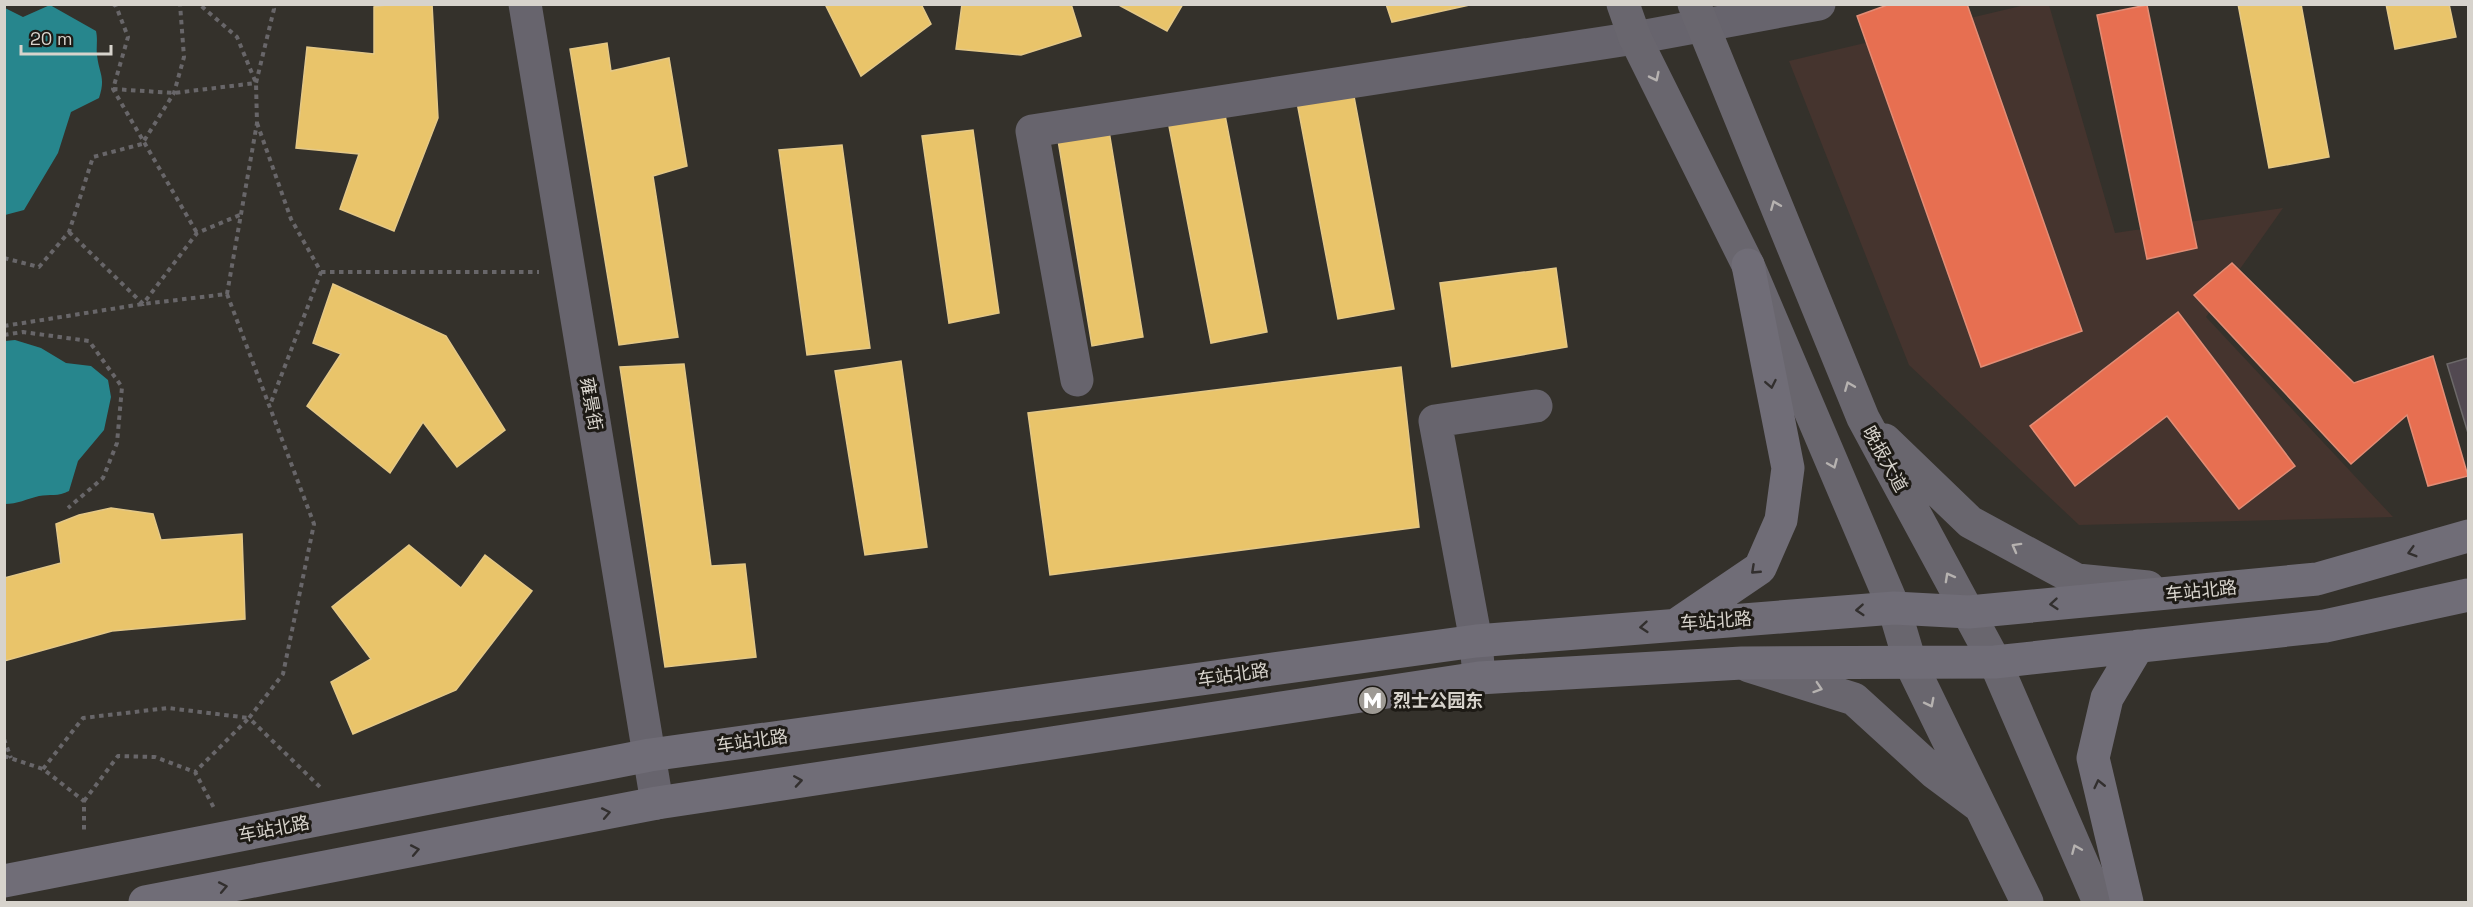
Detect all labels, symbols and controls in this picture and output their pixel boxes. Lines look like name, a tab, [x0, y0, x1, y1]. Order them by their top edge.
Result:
scale bar	[21, 18, 111, 56]
text: 20 m	[30, 27, 73, 50]
one-way arrow	[1648, 71, 1659, 82]
one-way arrow	[1770, 200, 1782, 211]
street label: 雍景街	[575, 375, 608, 432]
one-way arrow	[1764, 379, 1777, 389]
one-way arrow	[1844, 381, 1856, 392]
street label: 晚报大道	[1858, 422, 1913, 496]
one-way arrow	[1826, 458, 1838, 469]
one-way arrow	[2012, 543, 2023, 554]
one-way arrow	[2407, 545, 2418, 557]
one-way arrow	[1751, 563, 1761, 574]
one-way arrow	[1945, 573, 1957, 583]
street label: 车站北路	[2164, 575, 2238, 606]
one-way arrow	[2050, 597, 2059, 610]
one-way arrow	[1855, 604, 1864, 617]
street label: 车站北路	[1679, 607, 1753, 634]
one-way arrow	[1640, 620, 1649, 633]
street label: 车站北路	[1196, 658, 1270, 691]
one-way arrow	[1812, 681, 1823, 693]
metro station icon: 烈士公园东	[1356, 685, 1388, 717]
place label: 烈士公园东	[1393, 689, 1483, 712]
one-way arrow	[1923, 696, 1935, 707]
street label: 车站北路	[715, 724, 789, 757]
one-way arrow	[794, 776, 803, 788]
one-way arrow	[2094, 779, 2107, 789]
one-way arrow	[601, 807, 611, 820]
street label: 车站北路	[236, 810, 311, 847]
one-way arrow	[409, 844, 419, 857]
one-way arrow	[2071, 844, 2083, 855]
one-way arrow	[218, 881, 228, 894]

